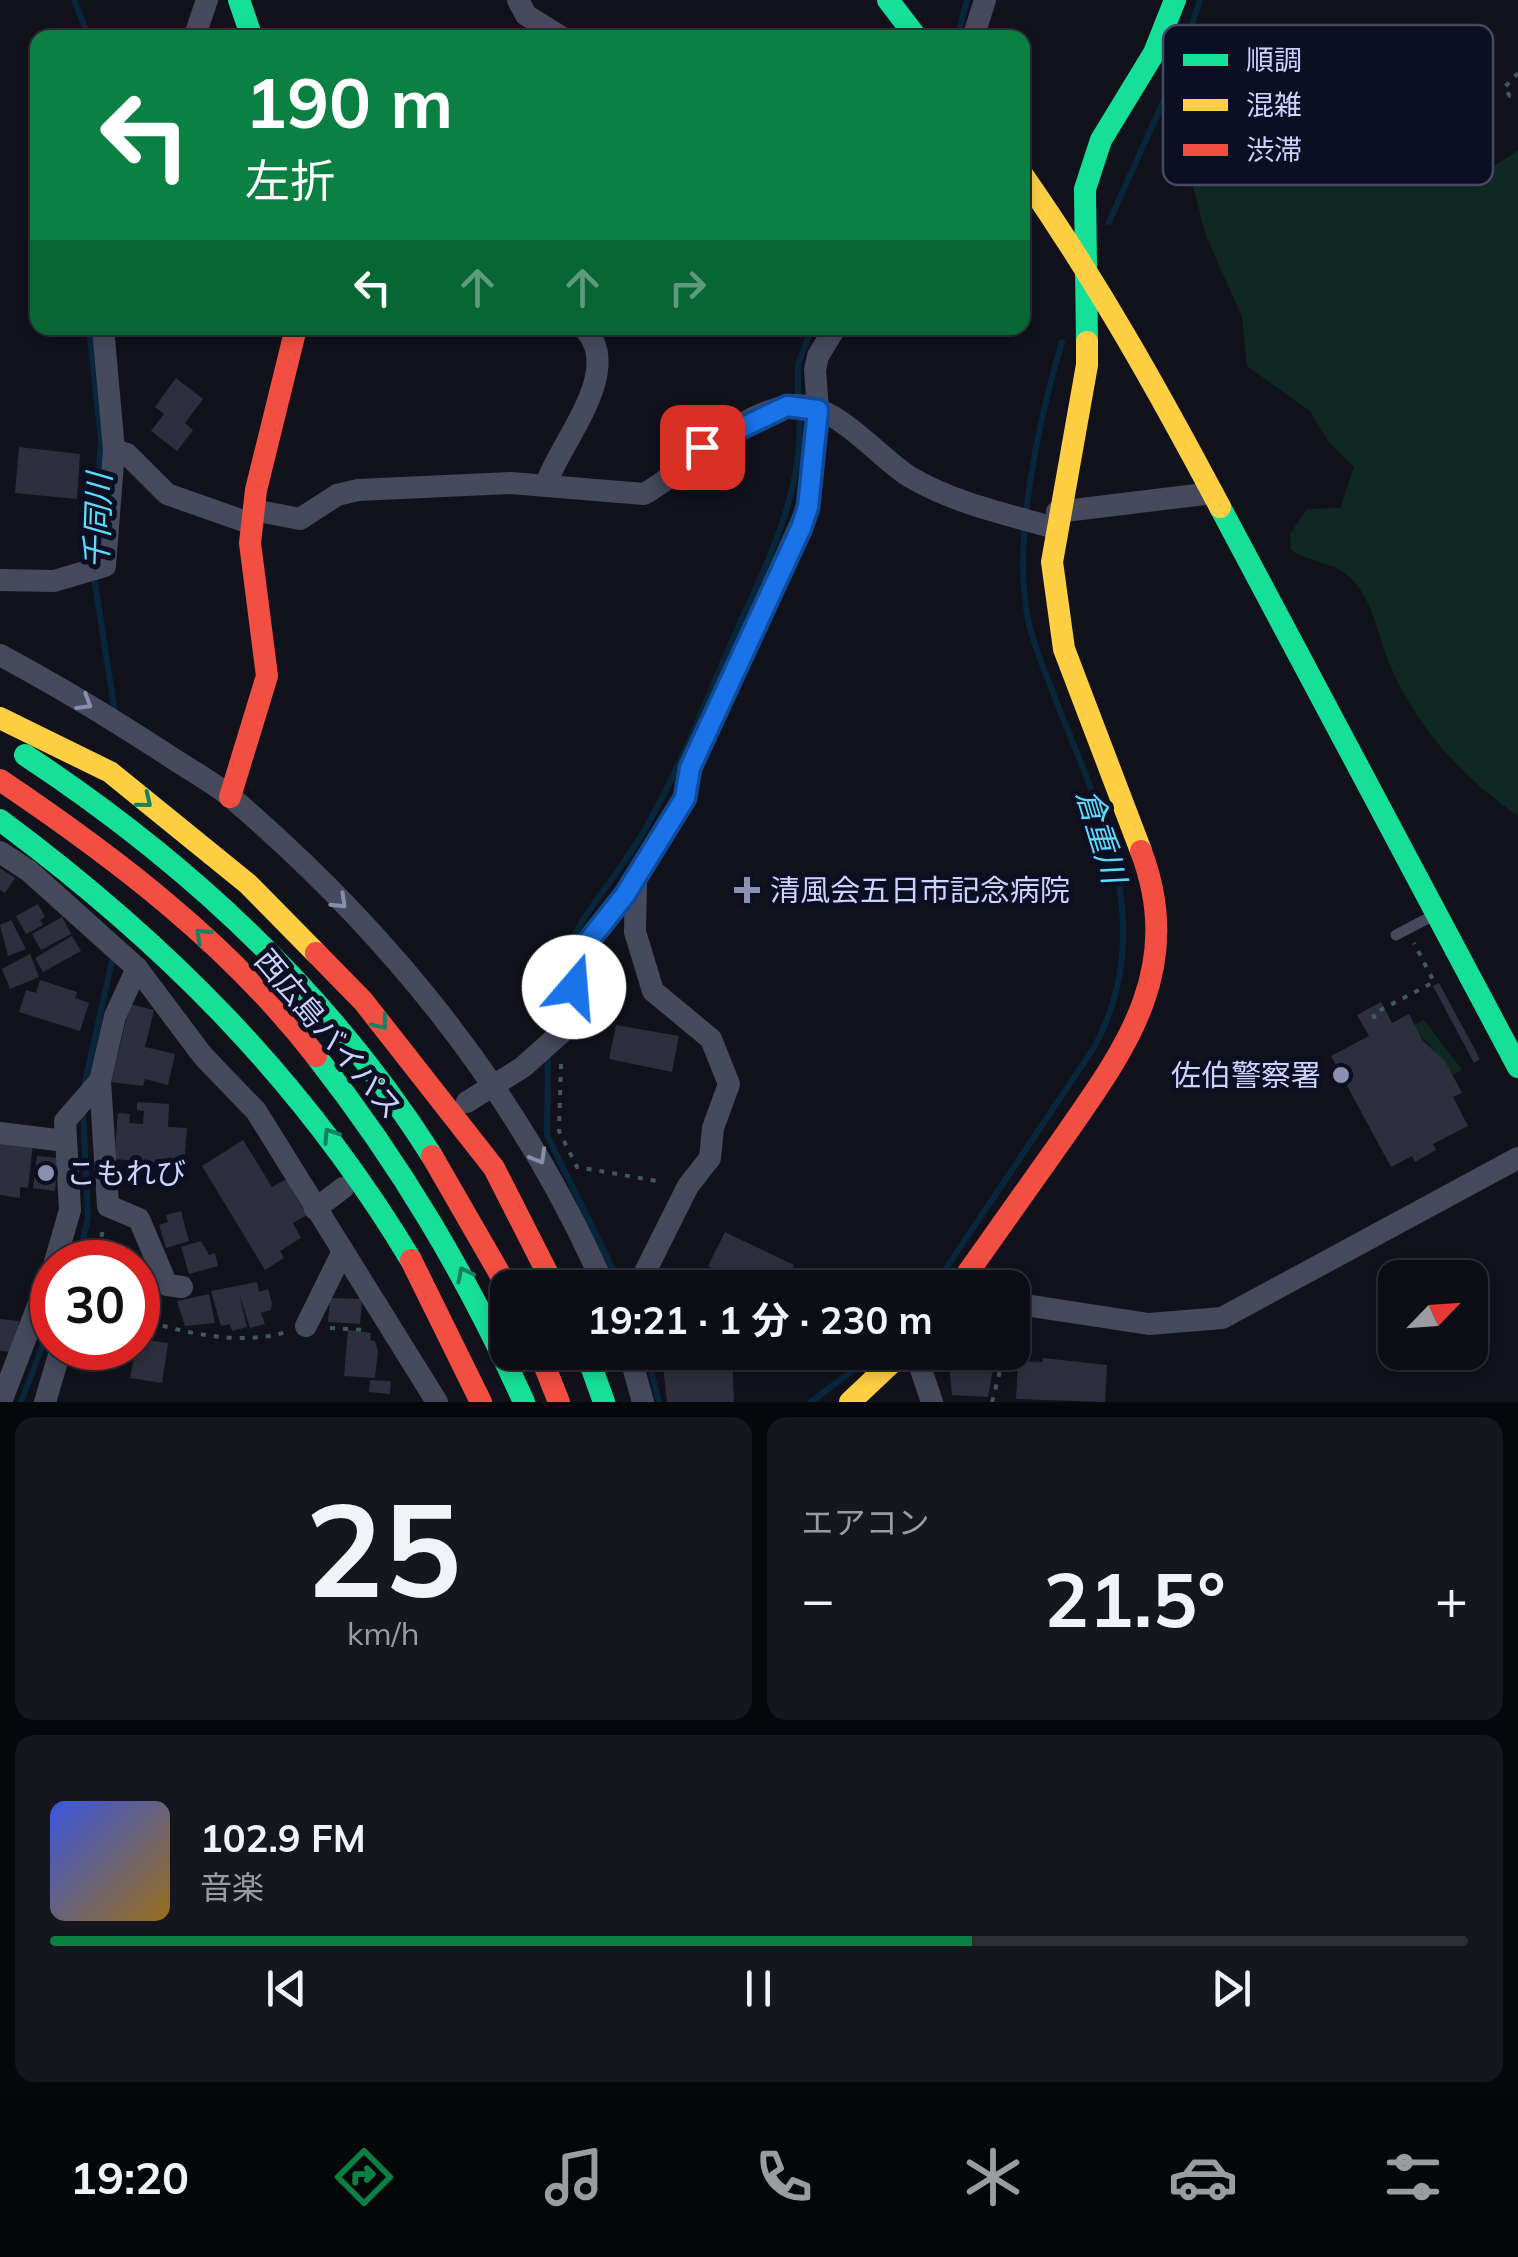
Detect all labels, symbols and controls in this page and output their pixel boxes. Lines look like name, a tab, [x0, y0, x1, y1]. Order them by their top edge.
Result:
legend	[1163, 25, 1493, 185]
text: 順調	[1246, 42, 1302, 77]
text: 190 m	[245, 58, 453, 146]
icon: left	[80, 70, 210, 200]
text: 混雑	[1246, 87, 1302, 122]
text: 渋滞	[1246, 132, 1302, 167]
text: 左折	[245, 152, 335, 208]
icon: left	[345, 260, 400, 315]
icon: ahead	[450, 260, 505, 315]
icon: ahead	[555, 260, 610, 315]
icon: right	[660, 260, 715, 315]
pin	[660, 405, 745, 490]
icon: arrive	[675, 420, 730, 475]
water label: 千同川	[75, 469, 119, 570]
one-way arrow	[74, 691, 92, 710]
water label: 倉重川	[1069, 784, 1136, 891]
one-way arrow	[133, 789, 151, 807]
place label: 清風会五日市記念病院	[770, 871, 1070, 909]
marker: 清風会五日市記念病院	[734, 877, 760, 903]
one-way arrow	[329, 890, 347, 908]
one-way arrow	[195, 929, 213, 947]
position arrow	[522, 935, 626, 1039]
street label: 西広島バイパス	[247, 942, 411, 1126]
one-way arrow	[369, 1012, 386, 1030]
place label: 佐伯警察署	[1171, 1056, 1321, 1094]
marker: 佐伯警察署	[1330, 1064, 1352, 1086]
one-way arrow	[323, 1128, 342, 1146]
one-way arrow	[527, 1146, 547, 1164]
place label: こもれび	[66, 1154, 186, 1192]
marker: こもれび	[35, 1162, 57, 1184]
speed limit sign: 30	[30, 1240, 160, 1370]
north arrow	[1378, 1260, 1488, 1370]
map controls	[1378, 1260, 1488, 1370]
one-way arrow	[457, 1266, 476, 1284]
text: 19:21 · 1 分 · 230 m	[587, 1296, 933, 1344]
text: 25	[305, 1466, 461, 1630]
text: エアコン	[802, 1502, 930, 1542]
text: 21.5°	[1044, 1552, 1226, 1646]
text: −	[802, 1564, 835, 1633]
text: +	[1435, 1564, 1468, 1633]
text: km/h	[347, 1613, 419, 1653]
text: 102.9 FM	[200, 1814, 366, 1862]
text: 音楽	[200, 1867, 264, 1907]
icon: previous	[259, 1961, 314, 2016]
icon: pause	[731, 1961, 786, 2016]
icon: next	[1204, 1961, 1259, 2016]
icon: directions	[329, 2142, 399, 2212]
icon: music	[539, 2142, 609, 2212]
icon: phone	[749, 2142, 819, 2212]
icon: climate	[958, 2142, 1028, 2212]
icon: car	[1168, 2142, 1238, 2212]
icon: filters	[1378, 2142, 1448, 2212]
text: 19:20	[70, 2149, 189, 2205]

